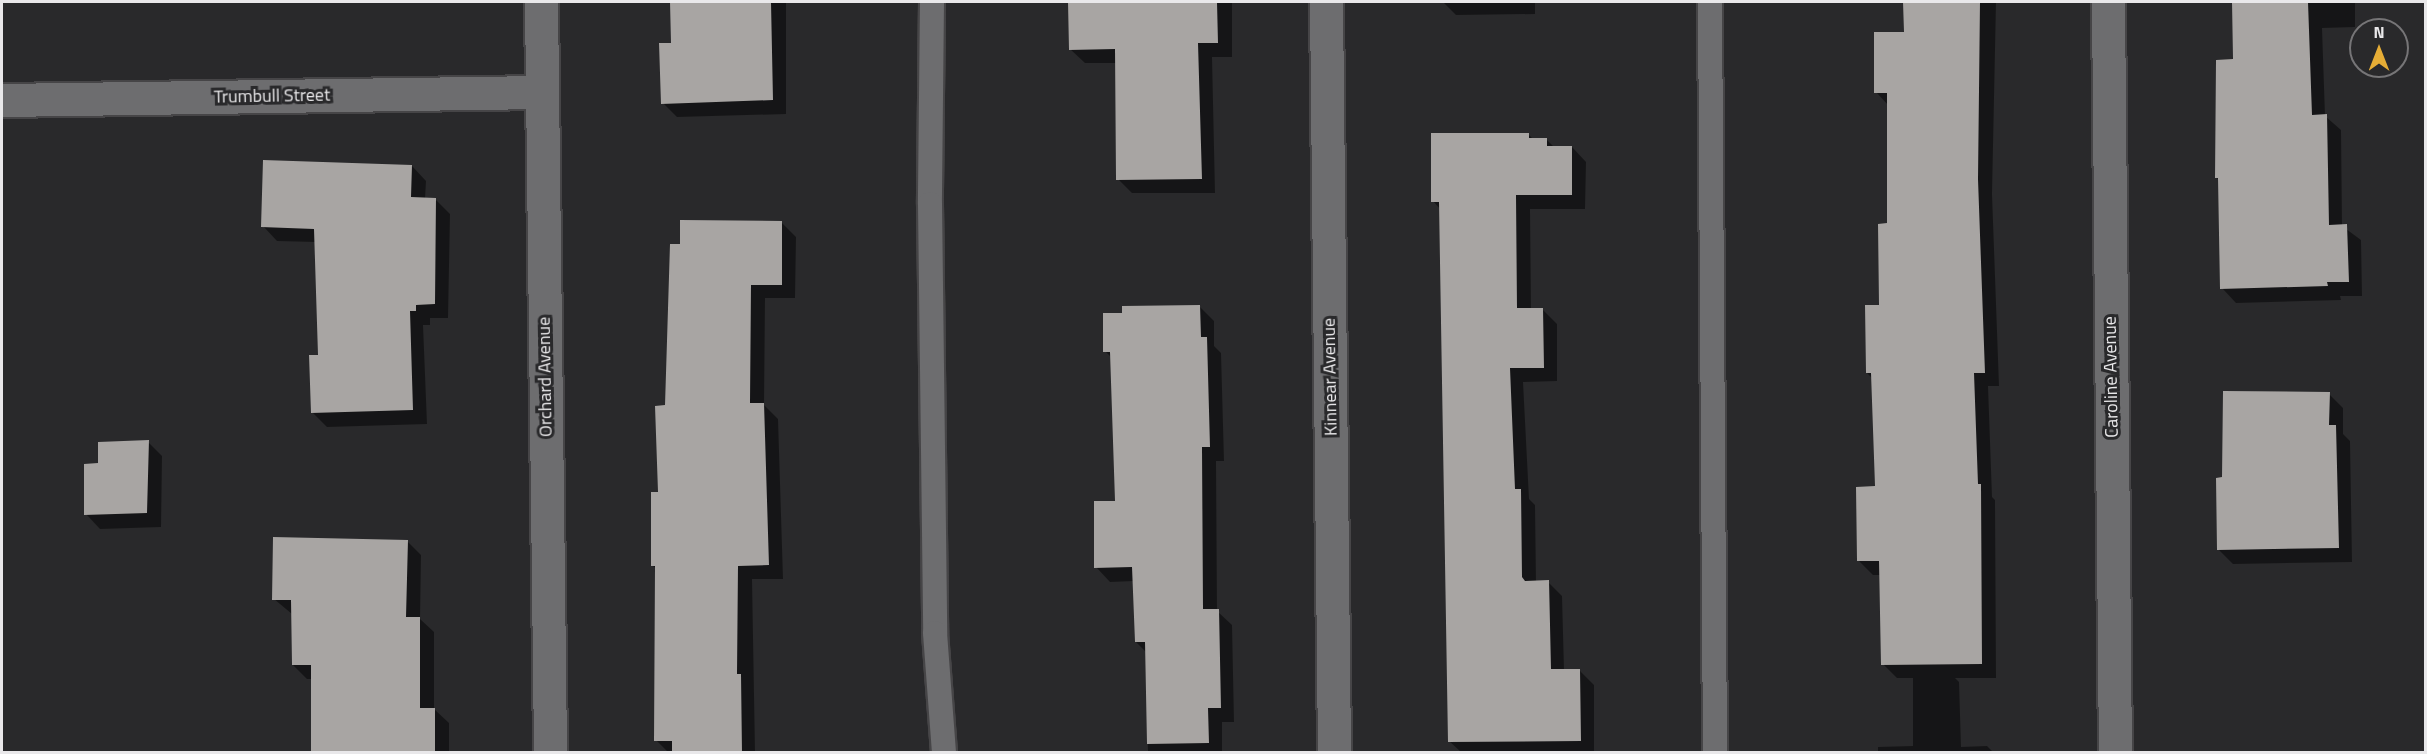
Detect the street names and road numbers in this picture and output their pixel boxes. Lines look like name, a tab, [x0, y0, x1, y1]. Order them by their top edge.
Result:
street label: Trumbull Street	[214, 84, 330, 108]
street label: Caroline Avenue	[2099, 316, 2123, 438]
street label: Orchard Avenue	[533, 317, 557, 437]
street label: Kinnear Avenue	[1318, 318, 1342, 436]

